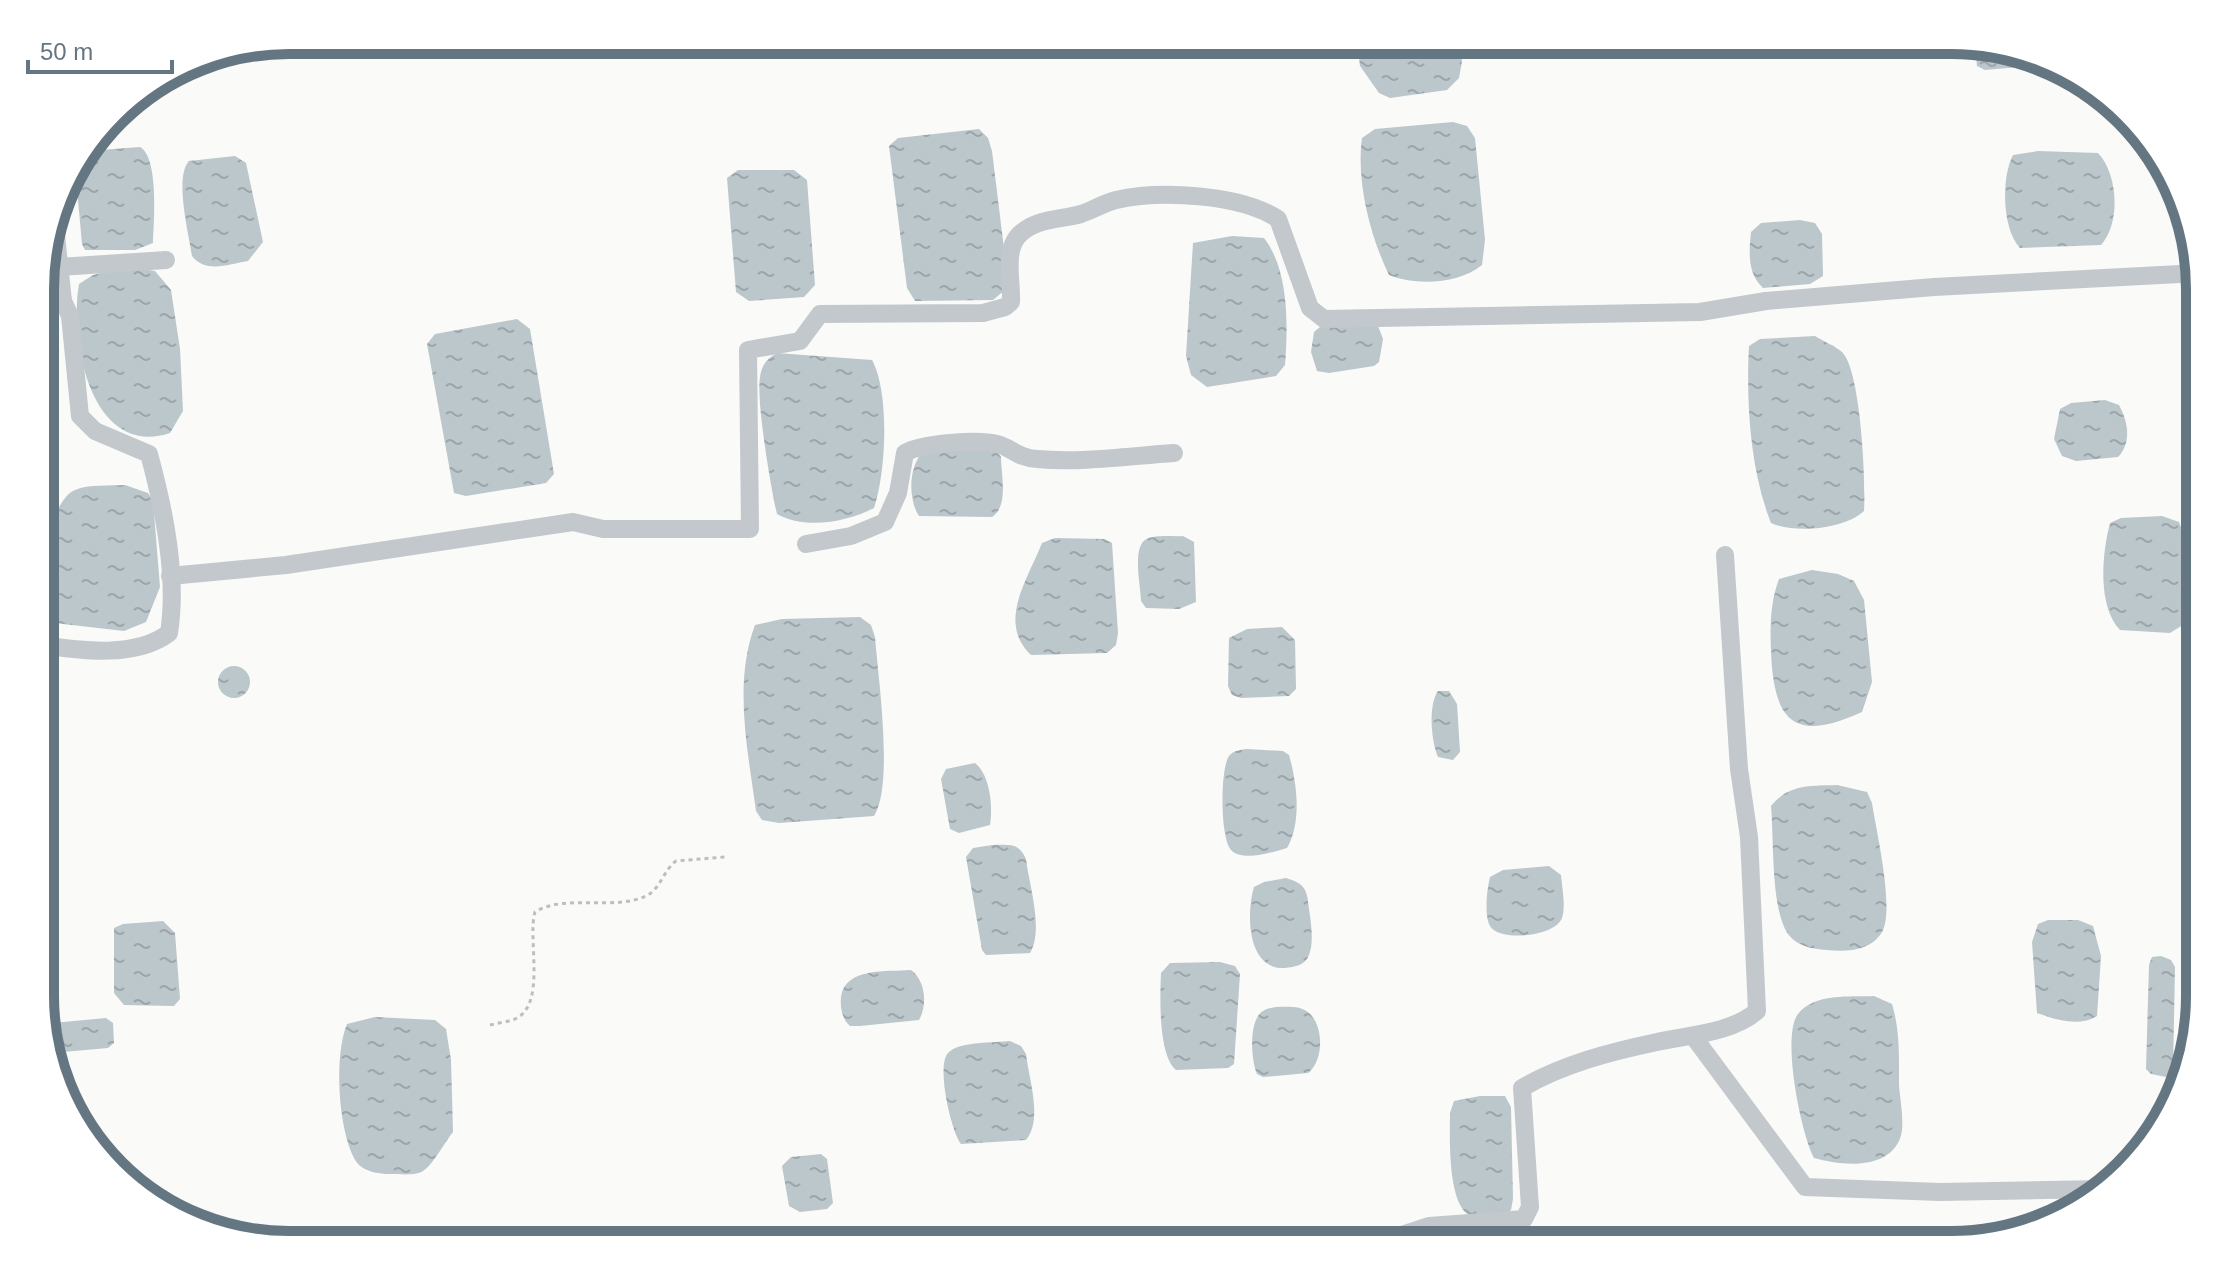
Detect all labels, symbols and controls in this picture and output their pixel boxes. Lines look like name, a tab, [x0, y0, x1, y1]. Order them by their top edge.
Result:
scale bar	[28, 24, 172, 74]
text: 50 m	[40, 38, 93, 65]

